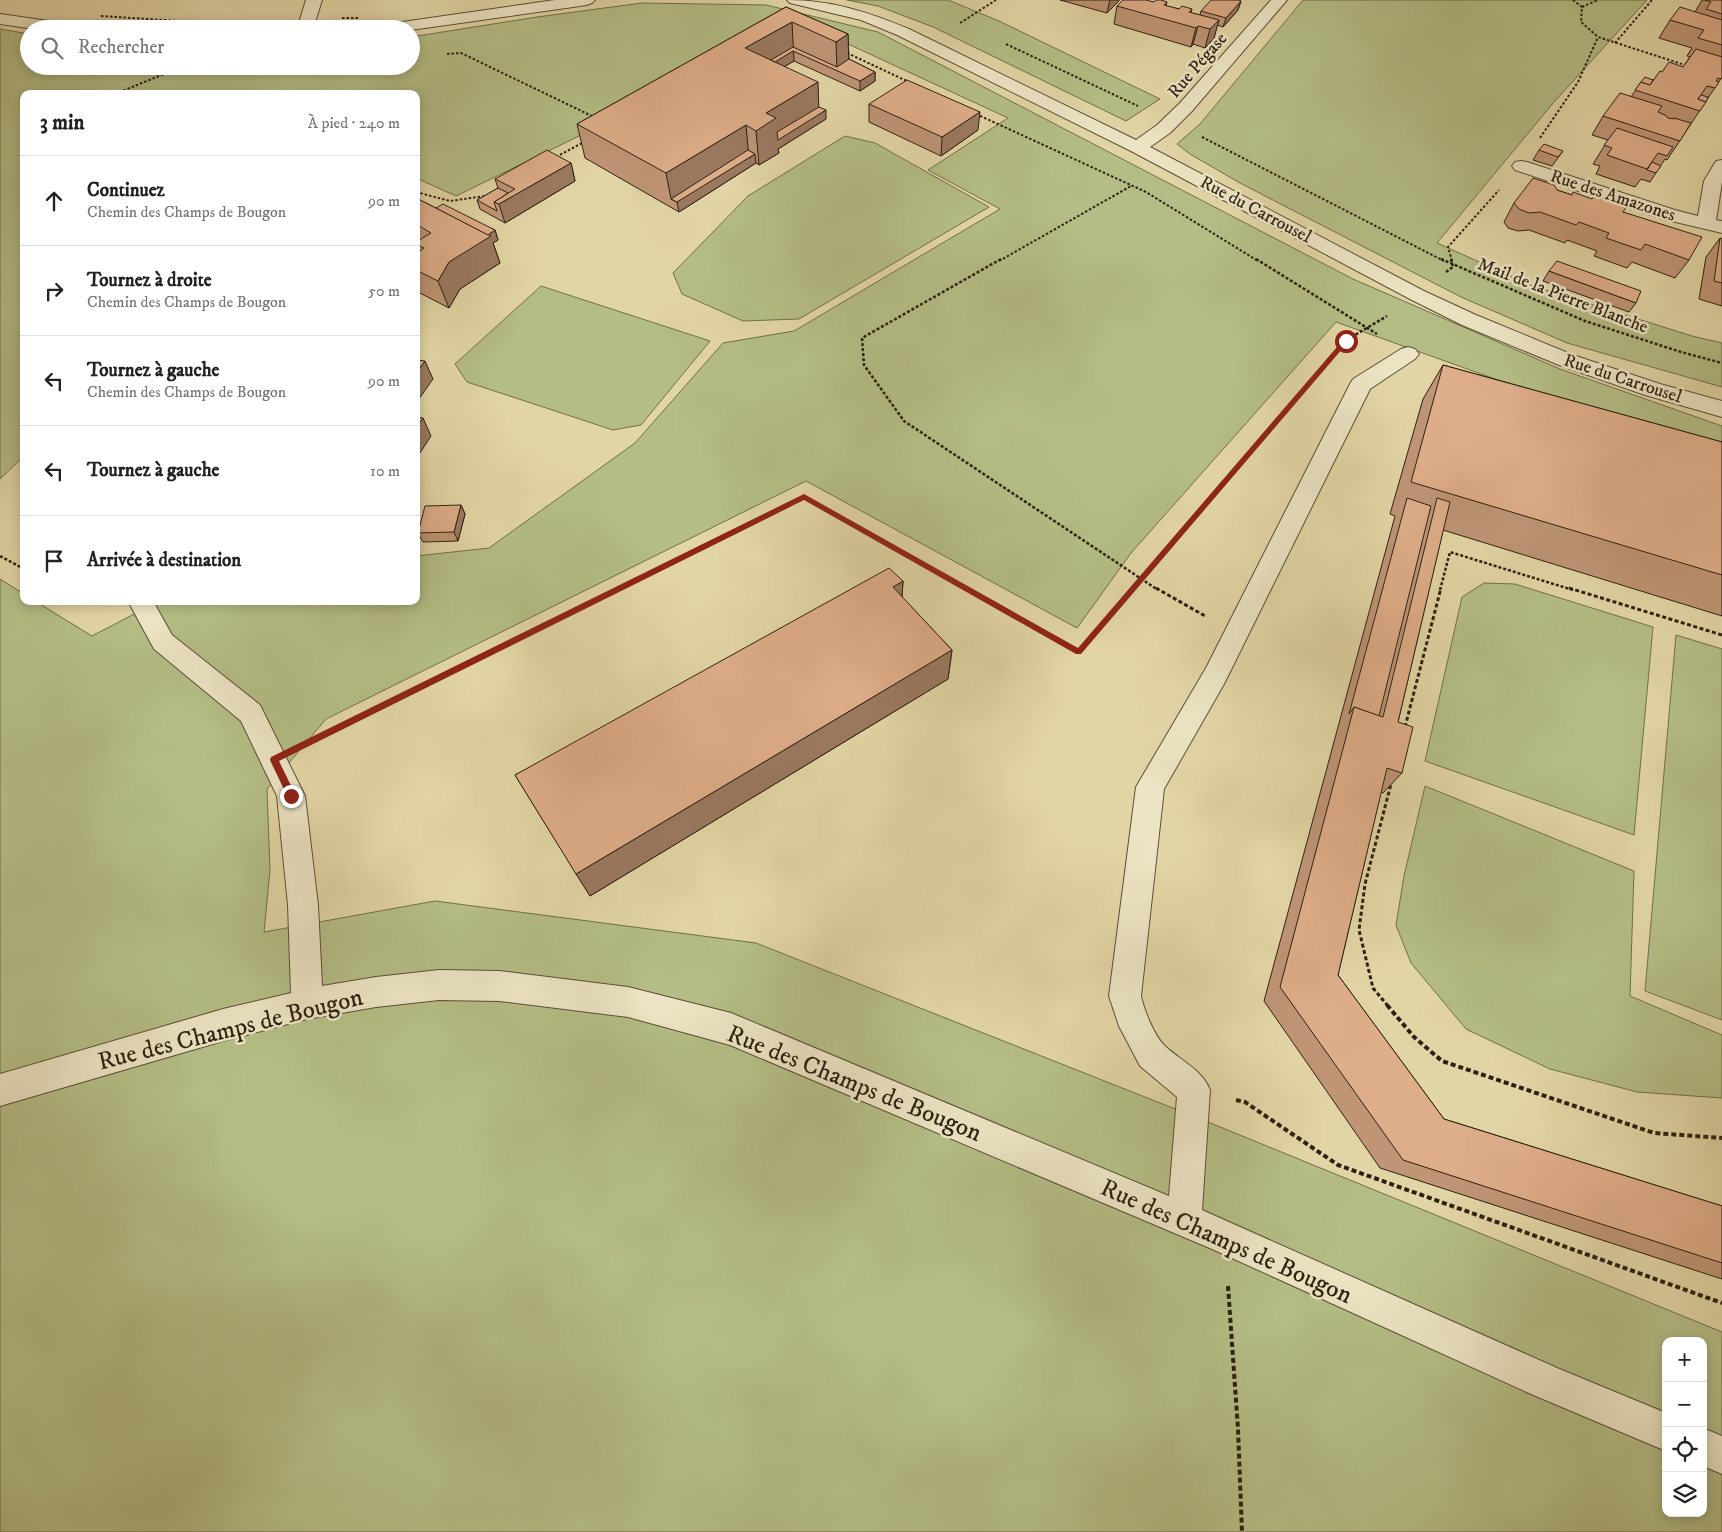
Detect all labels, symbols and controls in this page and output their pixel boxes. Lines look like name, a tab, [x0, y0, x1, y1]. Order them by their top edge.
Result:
search box	[20, 20, 420, 75]
street label: Rue Pégase	[1163, 28, 1232, 103]
icon: search	[38, 34, 66, 62]
text: Rechercher	[78, 36, 164, 59]
text: 3 min	[40, 110, 85, 136]
text: À pied · 240 m	[308, 113, 400, 133]
street label: Rue des Amazones	[1547, 165, 1678, 227]
street label: Rue du Carrousel	[1196, 171, 1315, 249]
text: Continuez	[87, 179, 165, 202]
icon: ahead	[40, 187, 68, 215]
text: 90 m	[368, 191, 400, 211]
text: Chemin des Champs de Bougon	[87, 202, 286, 222]
street label: Mail de la Pierre Blanche	[1474, 253, 1651, 339]
text: Tournez à droite	[87, 269, 212, 292]
icon: right	[40, 277, 68, 305]
text: 50 m	[368, 281, 400, 301]
text: Chemin des Champs de Bougon	[87, 292, 286, 312]
route start	[1335, 330, 1358, 353]
street label: Rue du Carrousel	[1561, 350, 1685, 409]
text: Tournez à gauche	[87, 359, 219, 382]
icon: left	[40, 367, 68, 395]
text: 90 m	[368, 371, 400, 391]
text: Chemin des Champs de Bougon	[87, 382, 286, 402]
icon: left	[40, 457, 68, 485]
text: Tournez à gauche	[87, 459, 219, 482]
text: 10 m	[370, 461, 400, 481]
icon: arrive	[40, 547, 68, 575]
text: Arrivée à destination	[87, 549, 241, 572]
route end	[280, 785, 303, 808]
street label: Rue des Champs de Bougon	[95, 982, 366, 1077]
street label: Rue des Champs de Bougon	[723, 1018, 986, 1149]
street label: Rue des Champs de Bougon	[1096, 1172, 1357, 1311]
map controls	[1662, 1337, 1707, 1517]
button: +	[1662, 1337, 1707, 1382]
button: −	[1662, 1382, 1707, 1427]
button: locate	[1662, 1427, 1707, 1472]
button: layers	[1662, 1472, 1707, 1517]

